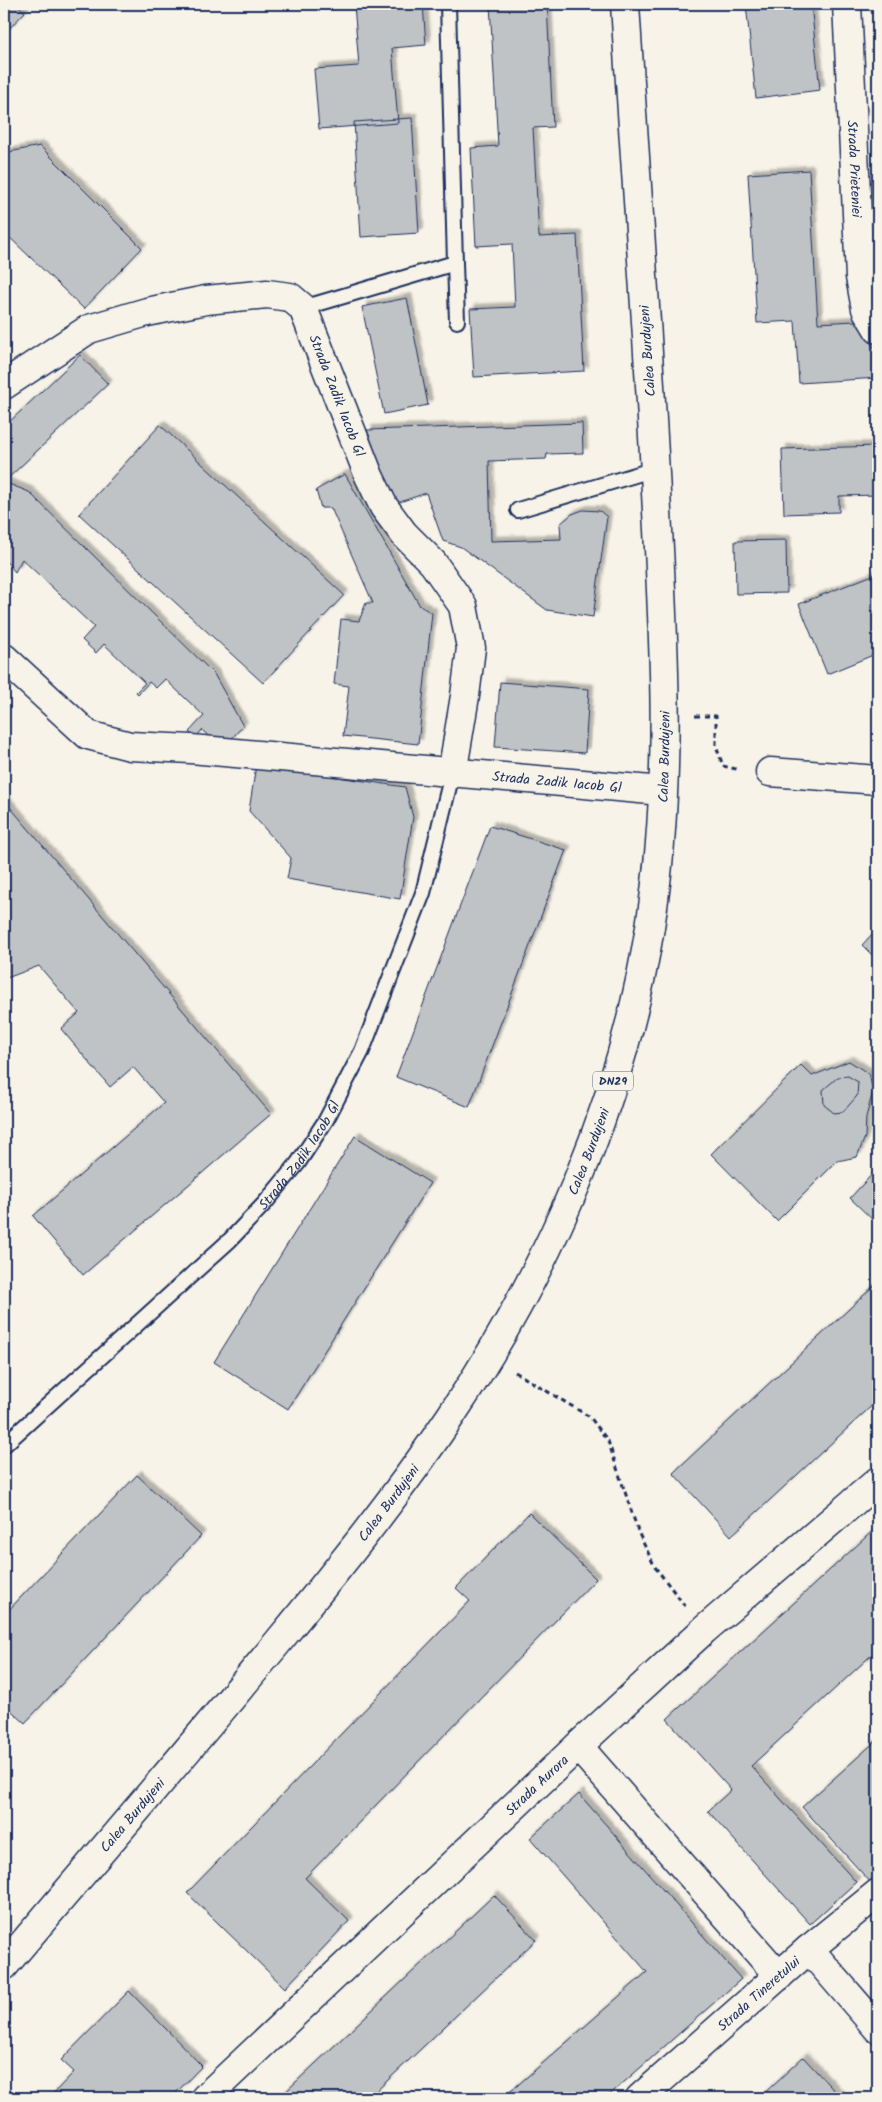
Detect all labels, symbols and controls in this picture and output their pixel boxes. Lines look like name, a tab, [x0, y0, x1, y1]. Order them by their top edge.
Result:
street label: Strada Prieteniei	[841, 120, 867, 219]
street label: Calea Burdujeni	[634, 304, 662, 397]
street label: Strada Zadik Iacob Gl	[303, 332, 371, 461]
street label: Calea Burdujeni	[653, 710, 677, 803]
street label: Strada Zadik Iacob Gl	[492, 766, 623, 799]
road number: DN29	[593, 1072, 633, 1090]
street label: Strada Zadik Iacob Gl	[254, 1097, 346, 1215]
street label: Calea Burdujeni	[563, 1105, 616, 1199]
street label: Calea Burdujeni	[353, 1460, 426, 1547]
street label: Strada Aurora	[500, 1750, 574, 1821]
street label: Calea Burdujeni	[95, 1773, 171, 1858]
street label: Strada Tineretului	[713, 1951, 806, 2037]

